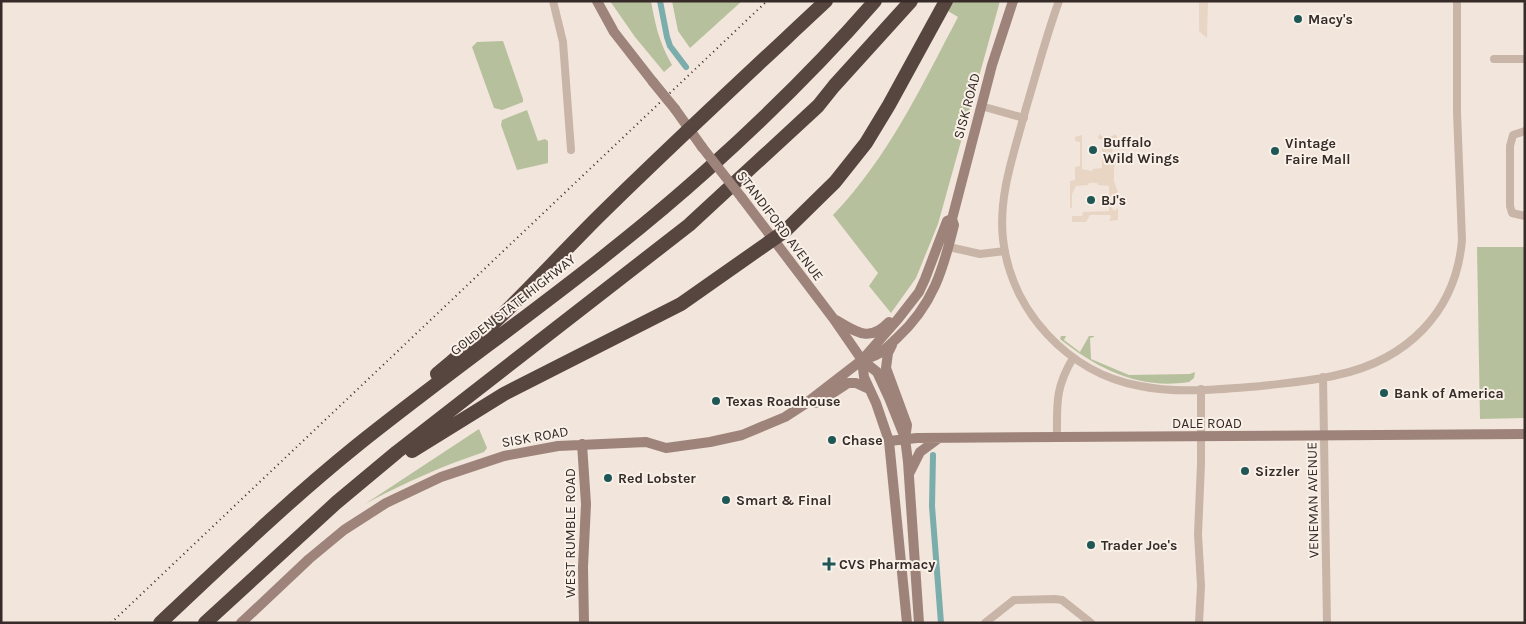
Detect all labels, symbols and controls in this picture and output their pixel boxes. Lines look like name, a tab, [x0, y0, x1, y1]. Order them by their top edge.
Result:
place label: Macy's	[1308, 11, 1353, 28]
marker: Macy's	[1292, 13, 1304, 25]
street label: SISK ROAD	[950, 71, 984, 141]
place label: Buffalo Wild Wings	[1103, 134, 1179, 167]
place label: Vintage Faire Mall	[1285, 135, 1351, 168]
marker: Buffalo Wild Wings	[1087, 144, 1099, 156]
marker: Vintage Faire Mall	[1269, 145, 1281, 157]
street label: STANDIFORD AVENUE	[733, 168, 827, 284]
place label: BJ's	[1101, 192, 1126, 209]
marker: BJ's	[1085, 194, 1097, 206]
street label: GOLDEN STATE HIGHWAY	[447, 251, 579, 359]
place label: Bank of America	[1394, 385, 1504, 402]
marker: Bank of America	[1378, 387, 1390, 399]
place label: Texas Roadhouse	[726, 393, 841, 410]
marker: Texas Roadhouse	[710, 395, 722, 407]
street label: DALE ROAD	[1172, 415, 1242, 432]
street label: SISK ROAD	[500, 423, 570, 451]
place label: Chase	[842, 432, 883, 449]
marker: Chase	[826, 434, 838, 446]
street label: VENEMAN AVENUE	[1303, 442, 1323, 558]
place label: Sizzler	[1255, 463, 1300, 480]
marker: Sizzler	[1239, 465, 1251, 477]
street label: WEST RUMBLE ROAD	[562, 468, 579, 598]
place label: Red Lobster	[618, 470, 696, 487]
marker: Red Lobster	[602, 472, 614, 484]
place label: Smart & Final	[736, 492, 831, 509]
marker: Smart & Final	[720, 494, 732, 506]
place label: Trader Joe's	[1101, 537, 1177, 554]
marker: Trader Joe's	[1085, 539, 1097, 551]
place label: CVS Pharmacy	[839, 556, 935, 573]
marker: CVS Pharmacy	[823, 558, 835, 570]

